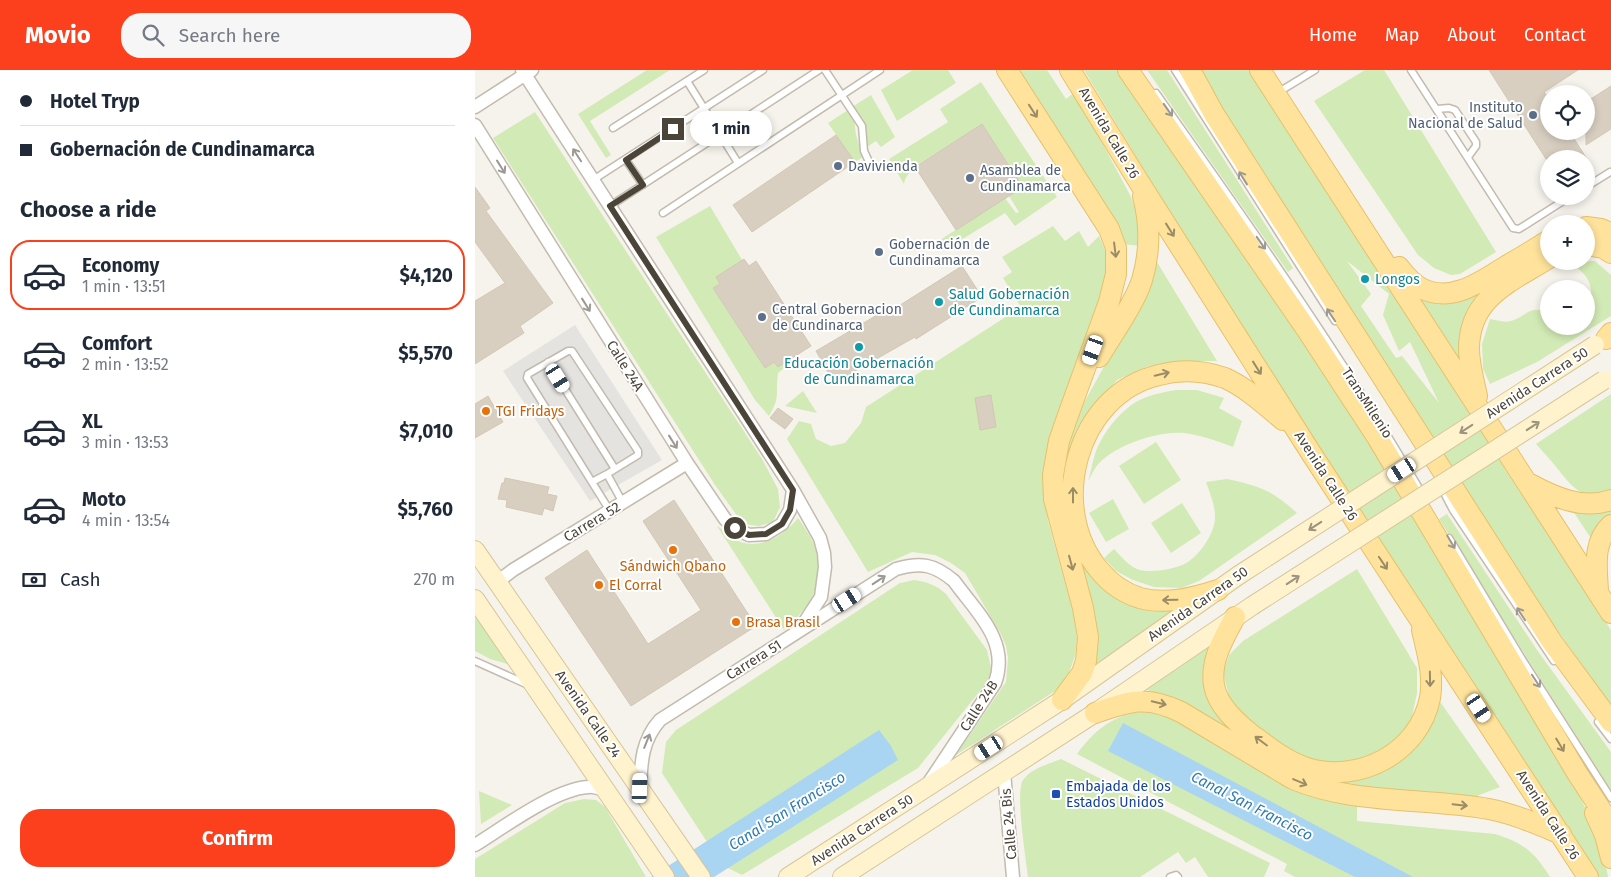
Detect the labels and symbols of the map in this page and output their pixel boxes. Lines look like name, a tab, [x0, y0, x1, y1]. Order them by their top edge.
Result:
street label: Avenida Calle 26	[1075, 84, 1143, 182]
place label: Instituto Nacional de Salud	[1408, 99, 1523, 132]
one-way arrow	[1163, 103, 1173, 117]
one-way arrow	[1028, 104, 1039, 118]
marker: Instituto Nacional de Salud	[1527, 109, 1539, 121]
callout: 1 min	[691, 112, 773, 146]
route end	[662, 118, 684, 140]
one-way arrow	[571, 148, 582, 162]
place label: Davivienda	[848, 158, 918, 175]
one-way arrow	[496, 159, 506, 173]
marker: Davivienda	[832, 160, 844, 172]
place label: Asamblea de Cundinamarca	[980, 162, 1071, 195]
one-way arrow	[1237, 171, 1247, 185]
marker: Asamblea de Cundinamarca	[964, 172, 976, 184]
one-way arrow	[1165, 223, 1175, 237]
place label: Gobernación de Cundinamarca	[889, 236, 990, 269]
one-way arrow	[1256, 236, 1266, 250]
one-way arrow	[1110, 242, 1120, 258]
marker: Gobernación de Cundinamarca	[873, 246, 885, 258]
place label: Longos	[1375, 271, 1420, 288]
marker: Longos	[1359, 273, 1371, 285]
place label: Salud Gobernación de Cundinamarca	[949, 286, 1070, 319]
marker: Salud Gobernación de Cundinamarca	[933, 296, 945, 308]
one-way arrow	[582, 297, 592, 311]
place label: Central Gobernacion de Cundinarca	[772, 301, 902, 334]
one-way arrow	[1325, 308, 1335, 322]
marker: Central Gobernacion de Cundinarca	[756, 311, 768, 323]
car	[1080, 333, 1105, 367]
street label: Calle 24A	[603, 337, 647, 395]
marker: Educación Gobernación de Cundinamarca	[853, 341, 865, 353]
street label: Avenida Carrera 50	[1483, 343, 1592, 422]
place label: Educación Gobernación de Cundinamarca	[784, 355, 934, 388]
one-way arrow	[1252, 360, 1262, 374]
car	[543, 361, 572, 395]
street label: TransMilenio	[1338, 364, 1396, 442]
one-way arrow	[1153, 369, 1169, 378]
place label: TGI Fridays	[496, 403, 565, 420]
marker: TGI Fridays	[480, 405, 492, 417]
one-way arrow	[1526, 421, 1540, 431]
one-way arrow	[1459, 423, 1473, 434]
street label: Avenida Calle 26	[1291, 428, 1361, 524]
one-way arrow	[668, 435, 679, 449]
car	[1385, 456, 1418, 484]
one-way arrow	[1068, 487, 1078, 504]
street label: Carrera 52	[560, 498, 624, 546]
route start	[724, 517, 746, 539]
one-way arrow	[1308, 521, 1322, 531]
one-way arrow	[1447, 535, 1457, 549]
marker: Sándwich Qbano	[667, 544, 679, 556]
one-way arrow	[1066, 555, 1076, 571]
one-way arrow	[1378, 555, 1388, 569]
place label: Sándwich Qbano	[620, 558, 726, 575]
street label: Avenida Carrera 50	[1144, 563, 1252, 645]
one-way arrow	[1285, 574, 1299, 584]
one-way arrow	[872, 575, 886, 585]
place label: El Corral	[609, 577, 662, 594]
marker: El Corral	[593, 579, 605, 591]
car	[830, 586, 863, 614]
one-way arrow	[1163, 595, 1179, 604]
one-way arrow	[1516, 607, 1526, 621]
place label: Brasa Brasil	[746, 614, 820, 631]
marker: Brasa Brasil	[730, 616, 742, 628]
street label: Carrera 51	[723, 636, 785, 684]
street label: Avenida Calle 24	[552, 667, 625, 762]
one-way arrow	[1425, 670, 1435, 686]
one-way arrow	[1532, 673, 1542, 687]
street label: Calle 24B	[956, 677, 1002, 735]
car	[1464, 691, 1493, 725]
one-way arrow	[1150, 699, 1166, 708]
one-way arrow	[643, 733, 652, 748]
car	[972, 734, 1005, 762]
one-way arrow	[1254, 736, 1268, 746]
one-way arrow	[1556, 737, 1566, 751]
street label: Avenida Calle 26	[1513, 767, 1583, 863]
water label: Canal San Francisco	[725, 768, 849, 854]
water label: Canal San Francisco	[1188, 768, 1316, 844]
car	[631, 773, 648, 803]
place label: Embajada de los Estados Unidos	[1066, 778, 1171, 811]
one-way arrow	[1292, 778, 1307, 788]
street label: Calle 24 Bis	[997, 787, 1021, 860]
marker: Embajada de los Estados Unidos	[1050, 788, 1062, 800]
street label: Avenida Carrera 50	[808, 790, 917, 869]
one-way arrow	[1452, 800, 1468, 810]

